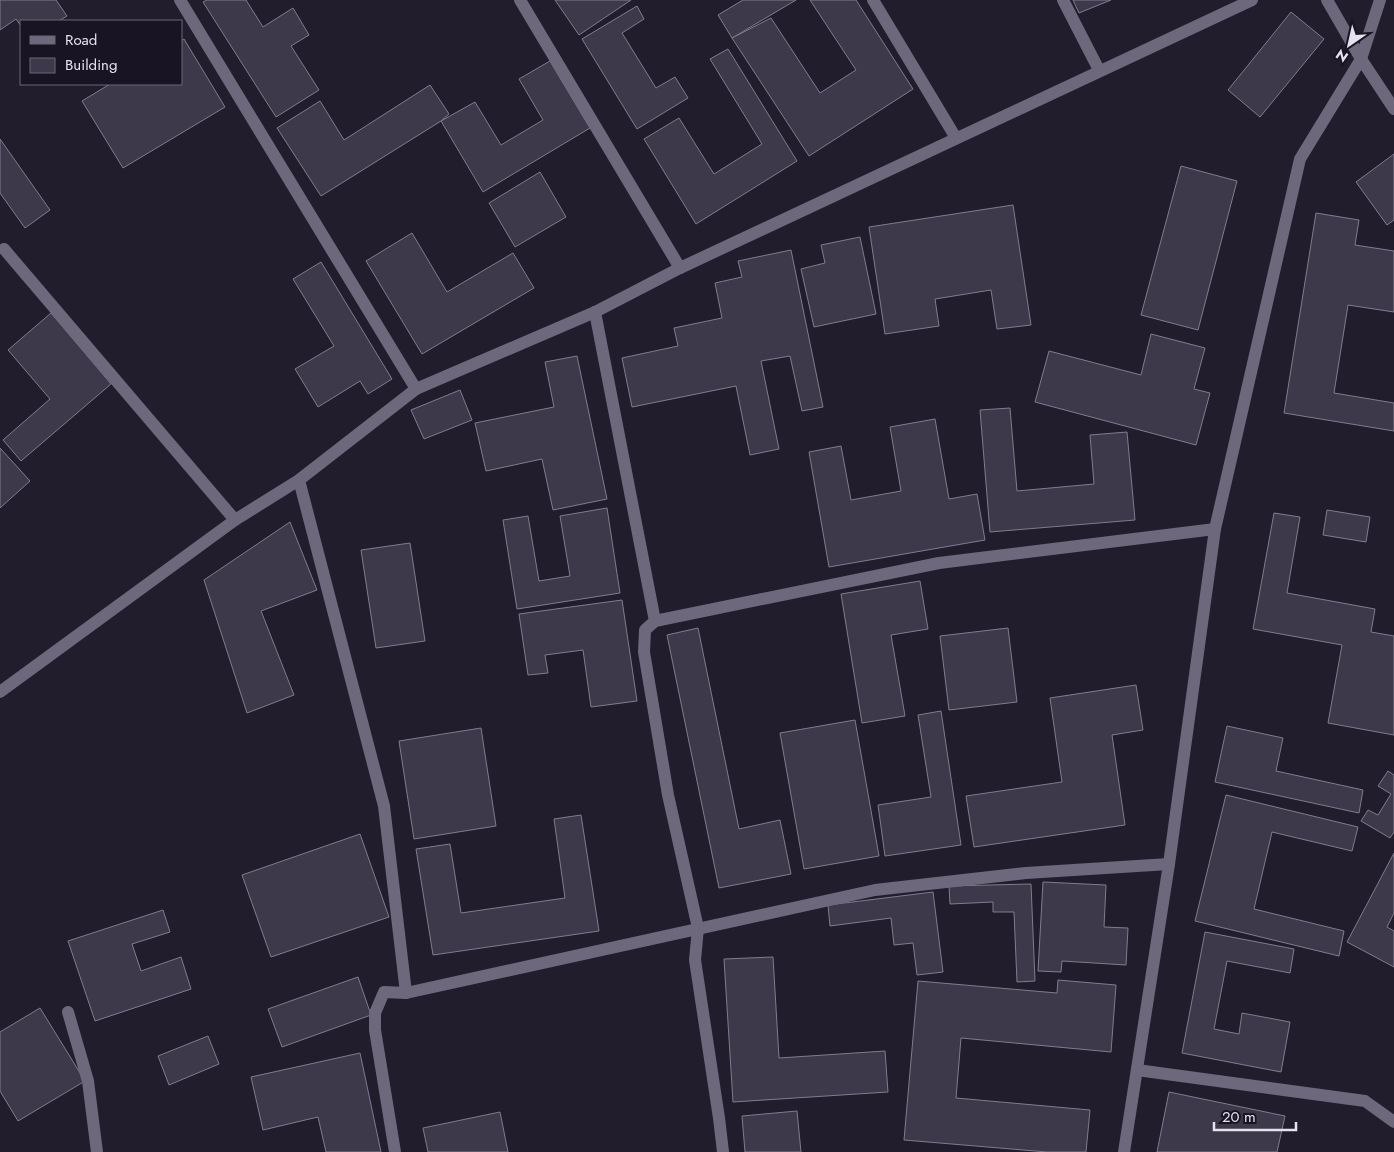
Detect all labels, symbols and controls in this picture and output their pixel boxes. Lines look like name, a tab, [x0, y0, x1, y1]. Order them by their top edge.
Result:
legend	[20, 20, 182, 85]
north arrow	[1324, 20, 1374, 70]
text: Road	[65, 29, 97, 51]
text: N	[1332, 44, 1352, 67]
text: Building	[65, 54, 117, 76]
scale bar	[1214, 1100, 1296, 1132]
text: 20 m	[1222, 1106, 1256, 1128]

